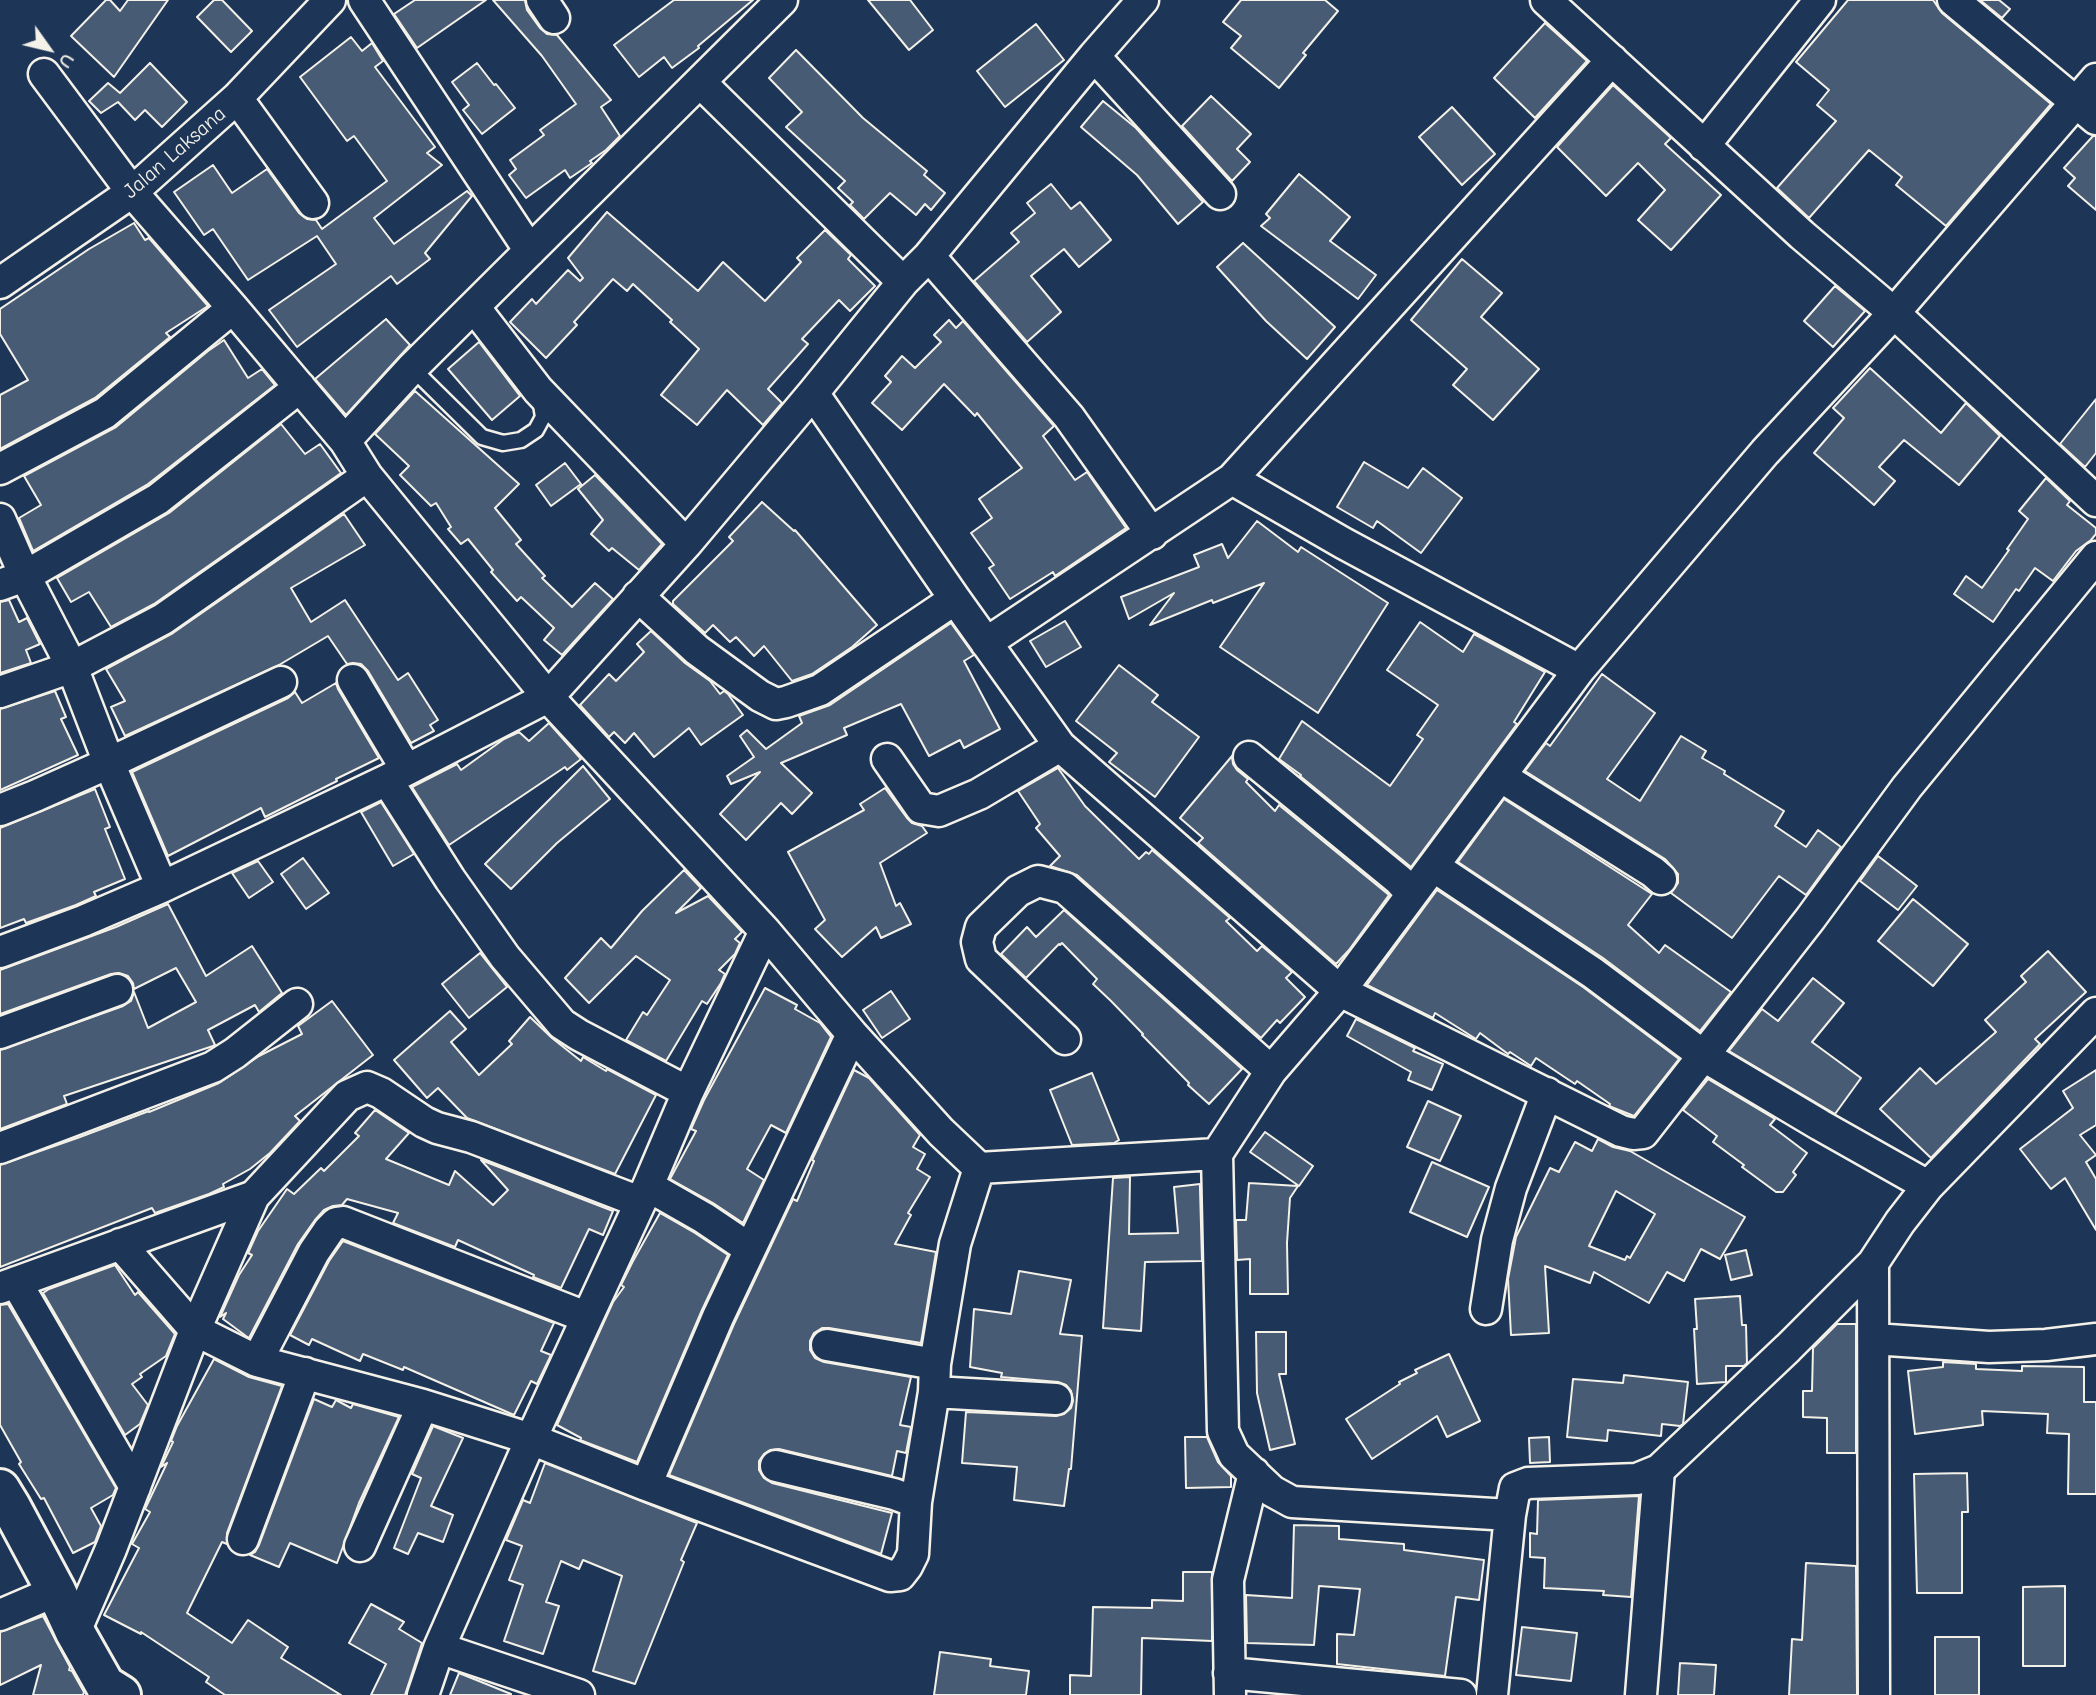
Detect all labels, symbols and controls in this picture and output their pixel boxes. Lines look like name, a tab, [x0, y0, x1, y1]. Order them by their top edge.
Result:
north arrow	[14, 14, 84, 84]
text: U	[54, 49, 79, 72]
street label: Jalan Laksana	[119, 102, 231, 204]

